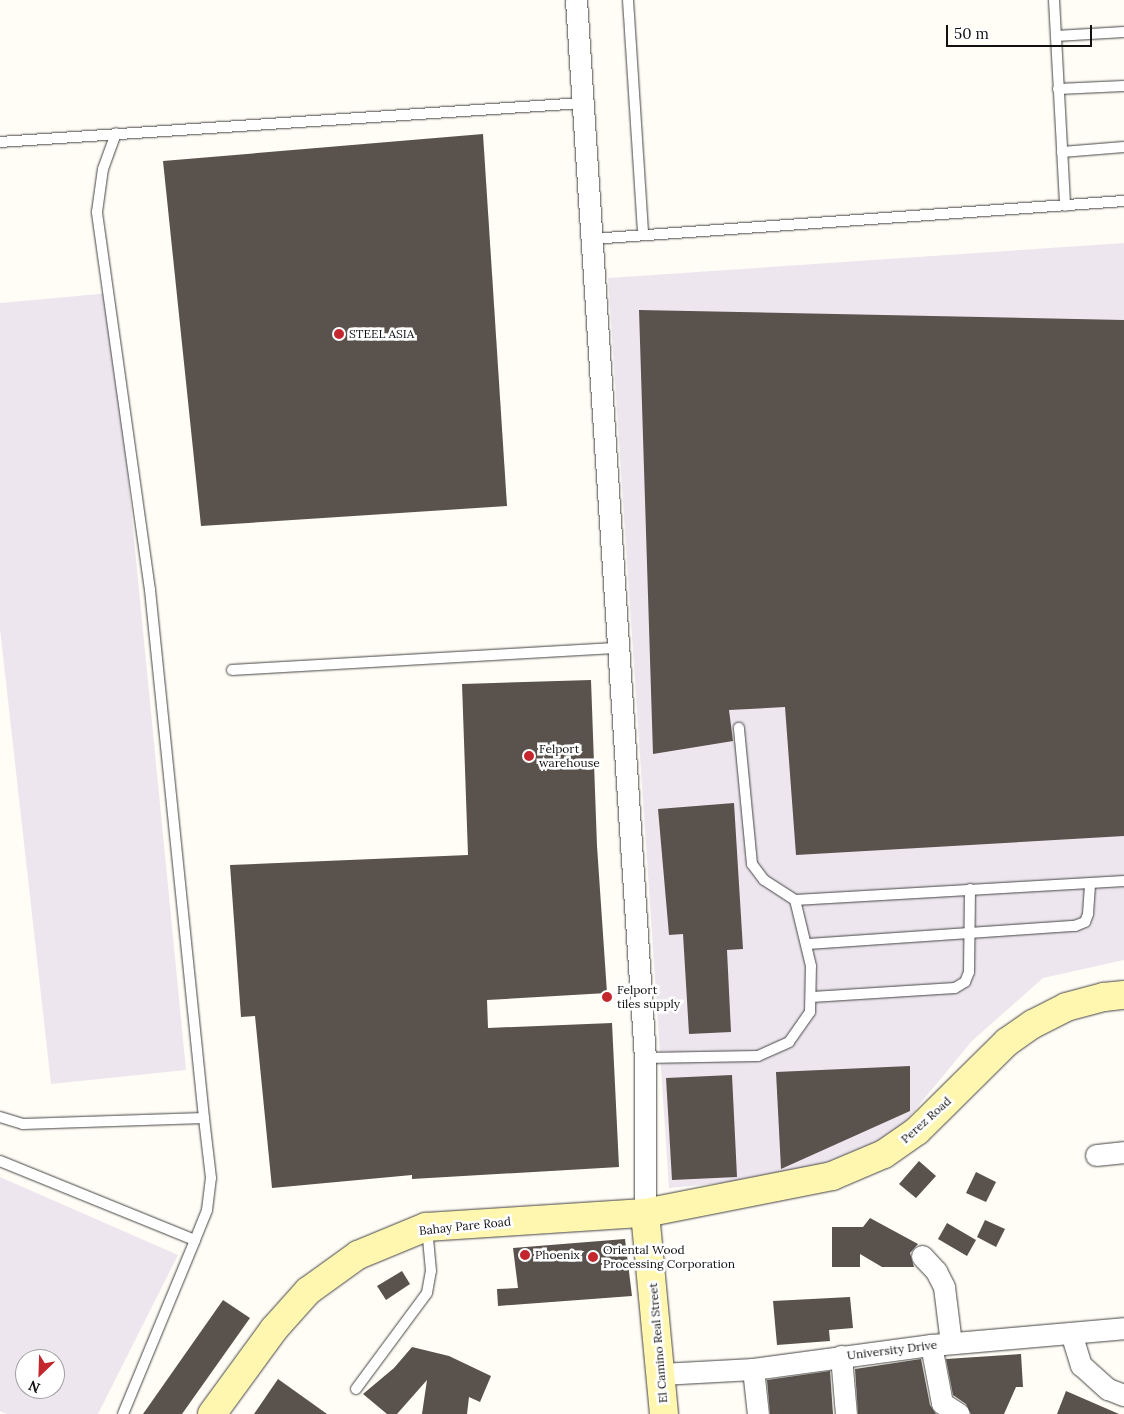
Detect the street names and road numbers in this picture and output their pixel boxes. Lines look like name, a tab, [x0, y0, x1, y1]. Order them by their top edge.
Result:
street label: Perez Road	[898, 1094, 954, 1146]
street label: Bahay Pare Road	[418, 1214, 512, 1238]
street label: El Camino Real Street	[646, 1282, 670, 1404]
street label: University Drive	[846, 1337, 938, 1363]

